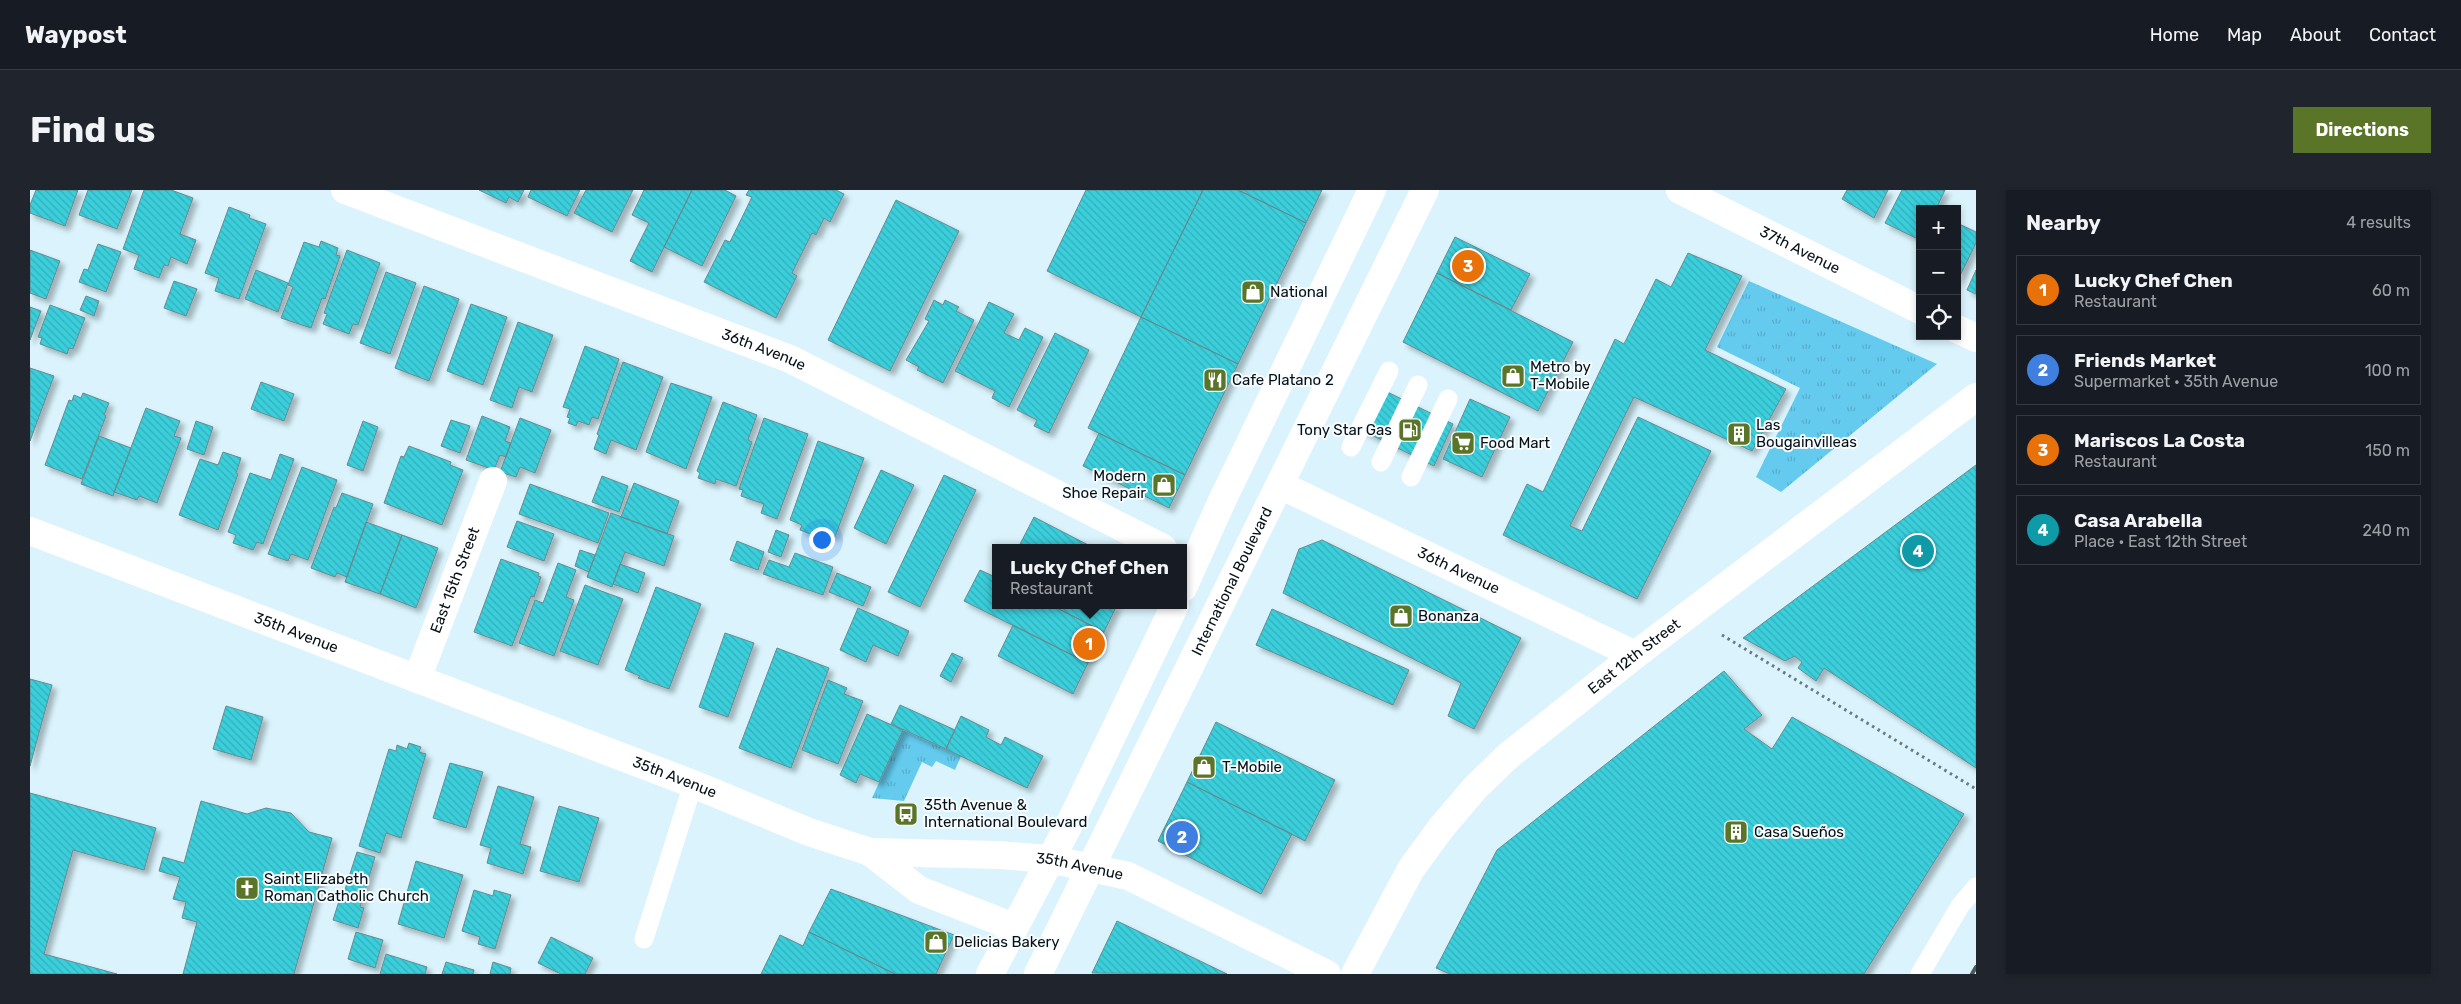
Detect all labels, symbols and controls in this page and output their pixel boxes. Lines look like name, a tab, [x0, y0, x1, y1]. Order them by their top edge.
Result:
text: Waypost	[25, 21, 127, 49]
text: Home	[2150, 24, 2199, 46]
text: Map	[2227, 24, 2262, 46]
text: About	[2290, 24, 2341, 46]
text: Contact	[2369, 24, 2436, 46]
button: Directions	[2293, 107, 2431, 153]
text: Find us	[30, 109, 155, 151]
map controls	[1916, 205, 1961, 340]
button: +	[1916, 205, 1961, 250]
text: Nearby	[2026, 210, 2101, 235]
text: 4 results	[2346, 213, 2411, 232]
street label: 37th Avenue	[1757, 222, 1843, 278]
pin: 3	[1452, 247, 1484, 285]
button: −	[1916, 250, 1961, 295]
text: Lucky Chef Chen	[2074, 269, 2233, 292]
shop icon: National	[1240, 279, 1266, 305]
text: 1	[2039, 281, 2047, 300]
text: 60 m	[2372, 281, 2410, 300]
place label: National	[1270, 283, 1328, 301]
text: Restaurant	[2074, 292, 2157, 311]
button: locate	[1916, 295, 1961, 340]
street label: 36th Avenue	[719, 325, 809, 374]
text: Friends Market	[2074, 349, 2216, 372]
place label: Metro by T-Mobile	[1530, 358, 1591, 393]
text: 2	[2038, 361, 2048, 380]
text: 100 m	[2365, 361, 2410, 380]
shop icon: Metro by T-Mobile	[1500, 363, 1526, 389]
restaurant icon: Cafe Platano 2	[1202, 367, 1228, 393]
place label: Cafe Platano 2	[1232, 371, 1334, 389]
text: Supermarket · 35th Avenue	[2074, 372, 2278, 391]
place label: Las Bougainvilleas	[1756, 416, 1857, 451]
fuel station icon: Tony Star Gas	[1397, 417, 1423, 443]
place label: Tony Star Gas	[1297, 421, 1392, 439]
building icon: Las Bougainvilleas	[1726, 421, 1752, 447]
text: Mariscos La Costa	[2074, 429, 2245, 452]
supermarket icon: Food Mart	[1450, 430, 1476, 456]
place label: Food Mart	[1480, 434, 1550, 452]
text: 3	[2038, 441, 2048, 460]
text: 150 m	[2365, 441, 2410, 460]
text: Restaurant	[2074, 452, 2157, 471]
place label: Modern Shoe Repair	[1062, 467, 1146, 502]
shop icon: Modern Shoe Repair	[1151, 472, 1177, 498]
street label: International Boulevard	[1188, 504, 1276, 659]
text: Casa Arabella	[2074, 509, 2202, 532]
text: 4	[2038, 521, 2048, 540]
text: 240 m	[2363, 521, 2410, 540]
street label: East 15th Street	[427, 524, 484, 636]
your location	[809, 527, 835, 553]
pin: 4	[1902, 532, 1934, 570]
text: Place · East 12th Street	[2074, 532, 2247, 551]
street label: 36th Avenue	[1415, 543, 1503, 598]
popup	[992, 544, 1187, 609]
text: Lucky Chef Chen	[1010, 556, 1169, 579]
text: Restaurant	[1010, 579, 1093, 598]
shop icon: Bonanza	[1388, 603, 1414, 629]
place label: Bonanza	[1418, 607, 1479, 625]
street label: 35th Avenue	[252, 608, 341, 657]
street label: East 12th Street	[1584, 615, 1684, 698]
pin: 1	[1073, 625, 1105, 663]
street label: 35th Avenue	[630, 753, 719, 802]
shop icon: T-Mobile	[1191, 754, 1217, 780]
place label: T-Mobile	[1222, 758, 1282, 776]
place label: 35th Avenue & International Boulevard	[924, 796, 1087, 831]
bus stop icon: 35th Avenue & International Boulevard	[893, 801, 919, 827]
pin: 2	[1166, 818, 1198, 856]
building icon: Casa Sueños	[1723, 819, 1749, 845]
place label: Casa Sueños	[1754, 823, 1844, 841]
street label: 35th Avenue	[1035, 849, 1125, 884]
place label: Saint Elizabeth Roman Catholic Church	[264, 870, 429, 905]
church icon: Saint Elizabeth Roman Catholic Church	[234, 875, 260, 901]
shop icon: Delicias Bakery	[923, 929, 949, 955]
place label: Delicias Bakery	[954, 933, 1060, 951]

